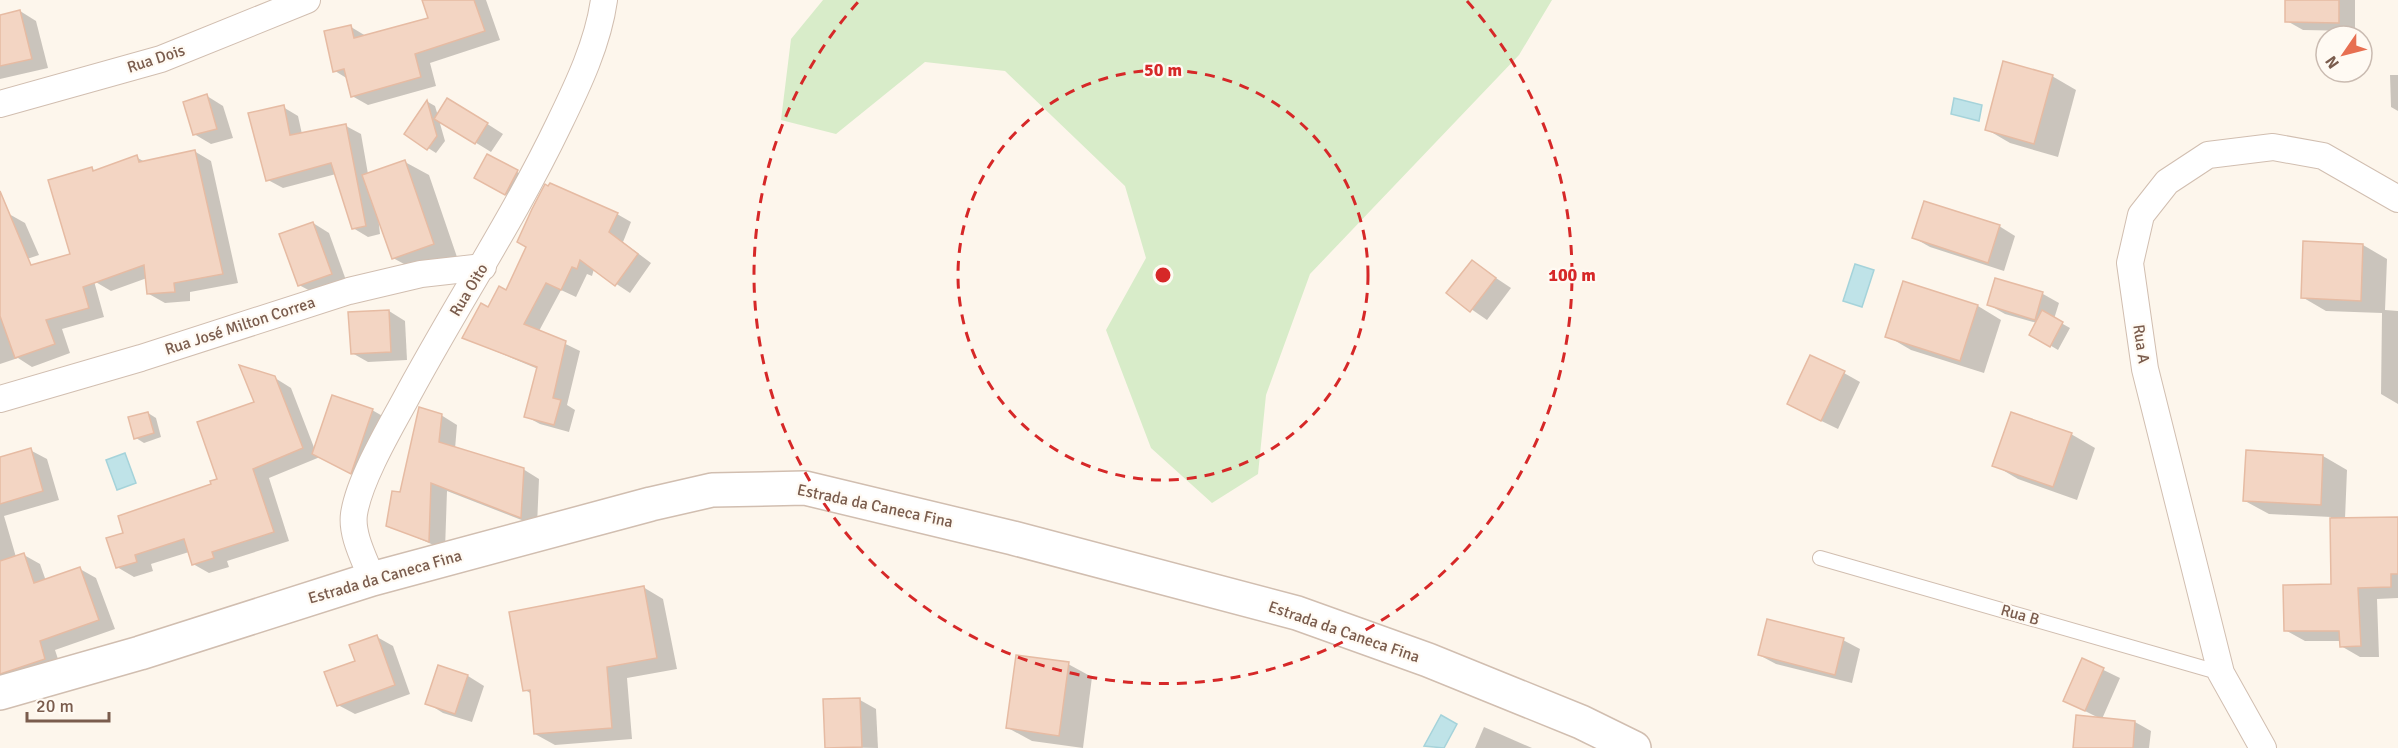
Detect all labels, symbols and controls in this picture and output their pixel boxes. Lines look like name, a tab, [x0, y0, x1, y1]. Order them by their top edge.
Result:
north arrow	[2314, 24, 2374, 84]
street label: Rua Dois	[125, 40, 187, 78]
text: N	[2321, 52, 2344, 72]
text: 50 m	[1144, 59, 1182, 81]
street label: Rua Oito	[445, 260, 493, 320]
text: 100 m	[1548, 264, 1596, 286]
centre of rings	[1153, 265, 1173, 285]
street label: Rua José Milton Correa	[162, 292, 318, 360]
street label: Rua A	[2128, 323, 2154, 365]
street label: Estrada da Caneca Fina	[795, 480, 955, 532]
street label: Estrada da Caneca Fina	[306, 546, 464, 608]
street label: Estrada da Caneca Fina	[1266, 597, 1422, 667]
street label: Rua B	[1998, 600, 2042, 630]
scale bar	[27, 685, 110, 723]
text: 20 m	[36, 695, 74, 717]

